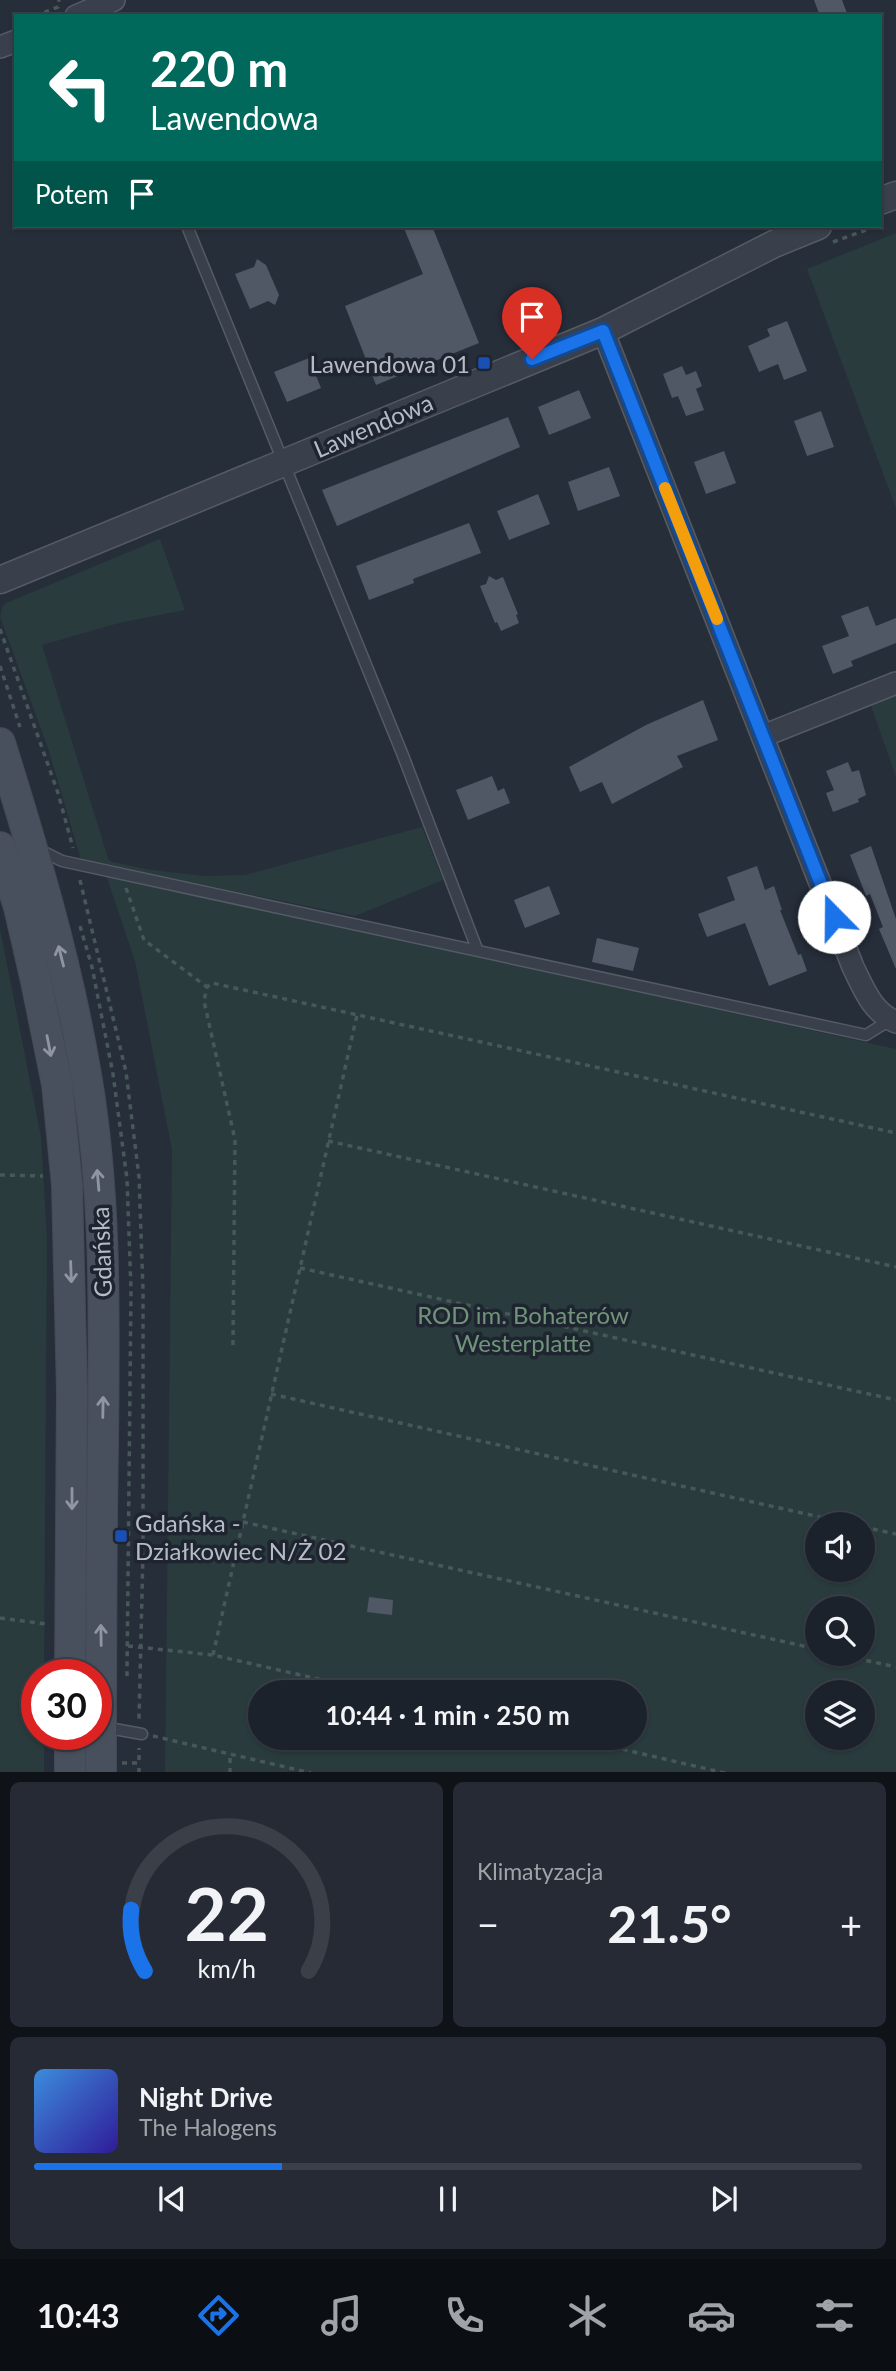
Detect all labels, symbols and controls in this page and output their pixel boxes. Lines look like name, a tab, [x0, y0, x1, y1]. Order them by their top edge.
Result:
text: 220 m	[150, 39, 288, 97]
icon: left	[35, 42, 126, 133]
text: Lawendowa	[150, 98, 319, 137]
icon: arrive	[123, 175, 161, 213]
text: Potem	[35, 178, 109, 210]
pin	[502, 287, 562, 359]
icon: arrive	[513, 298, 551, 336]
place label: Lawendowa 01	[310, 349, 470, 378]
marker: Lawendowa 01	[476, 355, 492, 371]
street label: Lawendowa	[309, 387, 437, 463]
position arrow	[797, 880, 871, 954]
one-way arrow	[54, 945, 67, 968]
one-way arrow	[43, 1034, 56, 1057]
one-way arrow	[91, 1169, 104, 1192]
street label: Gdańska	[85, 1206, 117, 1298]
one-way arrow	[64, 1260, 77, 1283]
park label: ROD im. Bohaterów Westerplatte	[417, 1300, 629, 1357]
one-way arrow	[96, 1396, 110, 1419]
one-way arrow	[65, 1487, 78, 1510]
place label: Gdańska - Działkowiec N/Ż 02	[135, 1508, 346, 1565]
map controls	[805, 1512, 875, 1750]
button: sound	[805, 1512, 875, 1582]
marker: Gdańska - Działkowiec N/Ż 02	[113, 1528, 129, 1544]
button: search	[805, 1596, 875, 1666]
one-way arrow	[94, 1623, 108, 1646]
speed limit sign: 30	[21, 1659, 112, 1750]
button: layers	[805, 1680, 875, 1750]
text: 10:44 · 1 min · 250 m	[325, 1699, 570, 1731]
text: Klimatyzacja	[477, 1857, 603, 1885]
text: 22	[184, 1869, 269, 1957]
text: 21.5°	[607, 1892, 732, 1954]
text: −	[477, 1901, 499, 1947]
text: +	[840, 1901, 862, 1947]
text: km/h	[197, 1952, 256, 1982]
text: Night Drive	[139, 2081, 273, 2113]
text: The Halogens	[139, 2113, 277, 2141]
icon: previous	[153, 2180, 191, 2218]
icon: pause	[429, 2180, 467, 2218]
icon: next	[705, 2180, 743, 2218]
icon: directions	[194, 2291, 243, 2340]
icon: music	[317, 2291, 366, 2340]
icon: phone	[440, 2291, 489, 2340]
icon: climate	[563, 2291, 612, 2340]
icon: car	[687, 2291, 736, 2340]
icon: filters	[810, 2291, 859, 2340]
text: 10:43	[37, 2296, 120, 2335]

